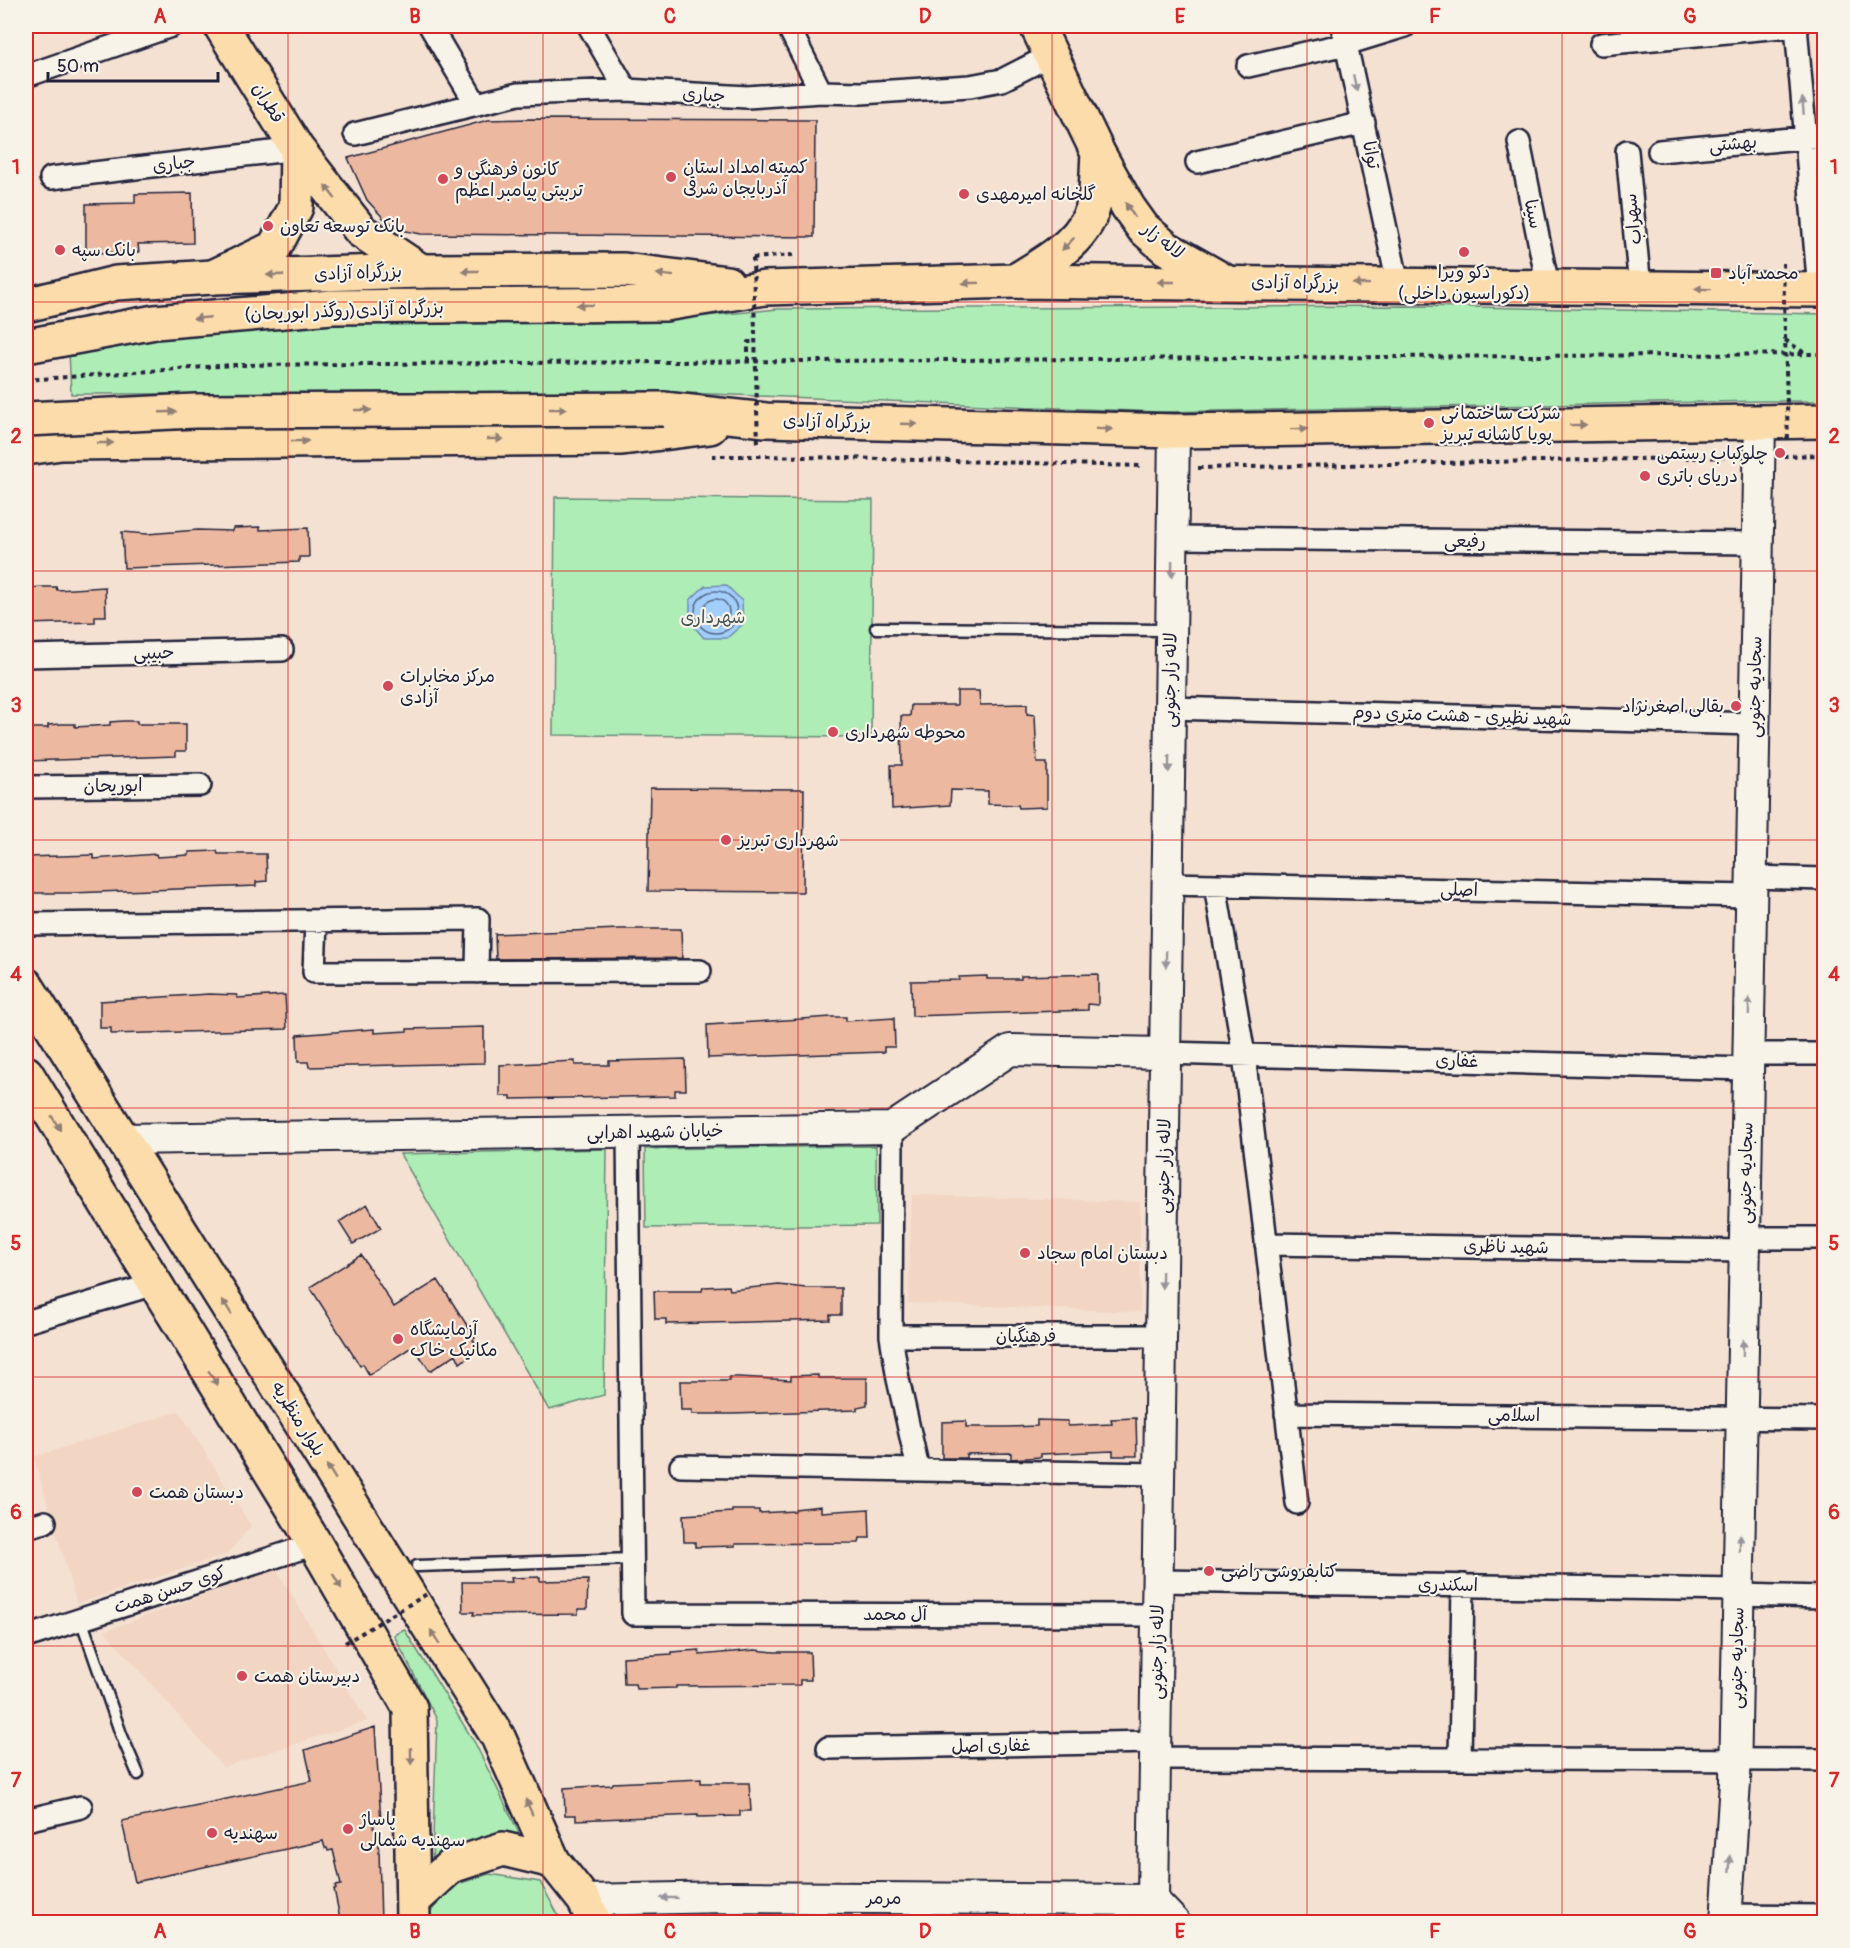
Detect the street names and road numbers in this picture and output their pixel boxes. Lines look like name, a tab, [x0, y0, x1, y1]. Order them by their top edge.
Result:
street label: قطران	[247, 78, 289, 128]
street label: جباری	[682, 82, 726, 108]
street label: بهشتی	[1708, 130, 1758, 158]
street label: توانا	[1357, 139, 1385, 172]
street label: جباری	[151, 150, 197, 178]
street label: سهراب	[1619, 192, 1647, 246]
street label: سینا	[1519, 197, 1547, 231]
street label: لاله زار	[1136, 216, 1189, 265]
street label: بزرگراه آزادی	[314, 260, 402, 286]
street label: بزرگراه آزادی	[1251, 271, 1339, 295]
street label: بزرگراه آزادی(روگذر ابوریحان)	[244, 296, 444, 326]
street label: بزرگراه آزادی	[783, 409, 871, 435]
street label: رفیعی	[1444, 530, 1486, 553]
street label: لاله زار جنوبی	[1158, 632, 1182, 728]
street label: سجادیه جنوبی	[1743, 636, 1767, 738]
street label: حبیبی	[133, 641, 175, 665]
street label: شهید نظیری - هشت متری دوم	[1352, 701, 1572, 733]
street label: ابوریحان	[83, 774, 143, 798]
street label: اصلی	[1440, 878, 1478, 902]
street label: غفاری	[1435, 1049, 1479, 1073]
street label: لاله زار جنوبی	[1152, 1118, 1176, 1214]
street label: خیابان شهید اهرابی	[586, 1119, 724, 1145]
street label: سجادیه جنوبی	[1734, 1122, 1758, 1224]
street label: شهید ناظری	[1463, 1235, 1549, 1259]
street label: فرهنگیان	[996, 1325, 1056, 1348]
street label: بلوار منظریه	[266, 1377, 330, 1461]
street label: اسلامی	[1488, 1404, 1540, 1427]
street label: کوی حسن همت	[111, 1561, 229, 1619]
street label: اسکندری	[1418, 1573, 1478, 1597]
street label: آل محمد	[863, 1603, 928, 1626]
street label: لاله زار جنوبی	[1145, 1604, 1169, 1700]
street label: سجادیه جنوبی	[1725, 1607, 1749, 1709]
street label: غفاری اصل	[951, 1734, 1031, 1758]
street label: مرمر	[864, 1887, 902, 1910]

